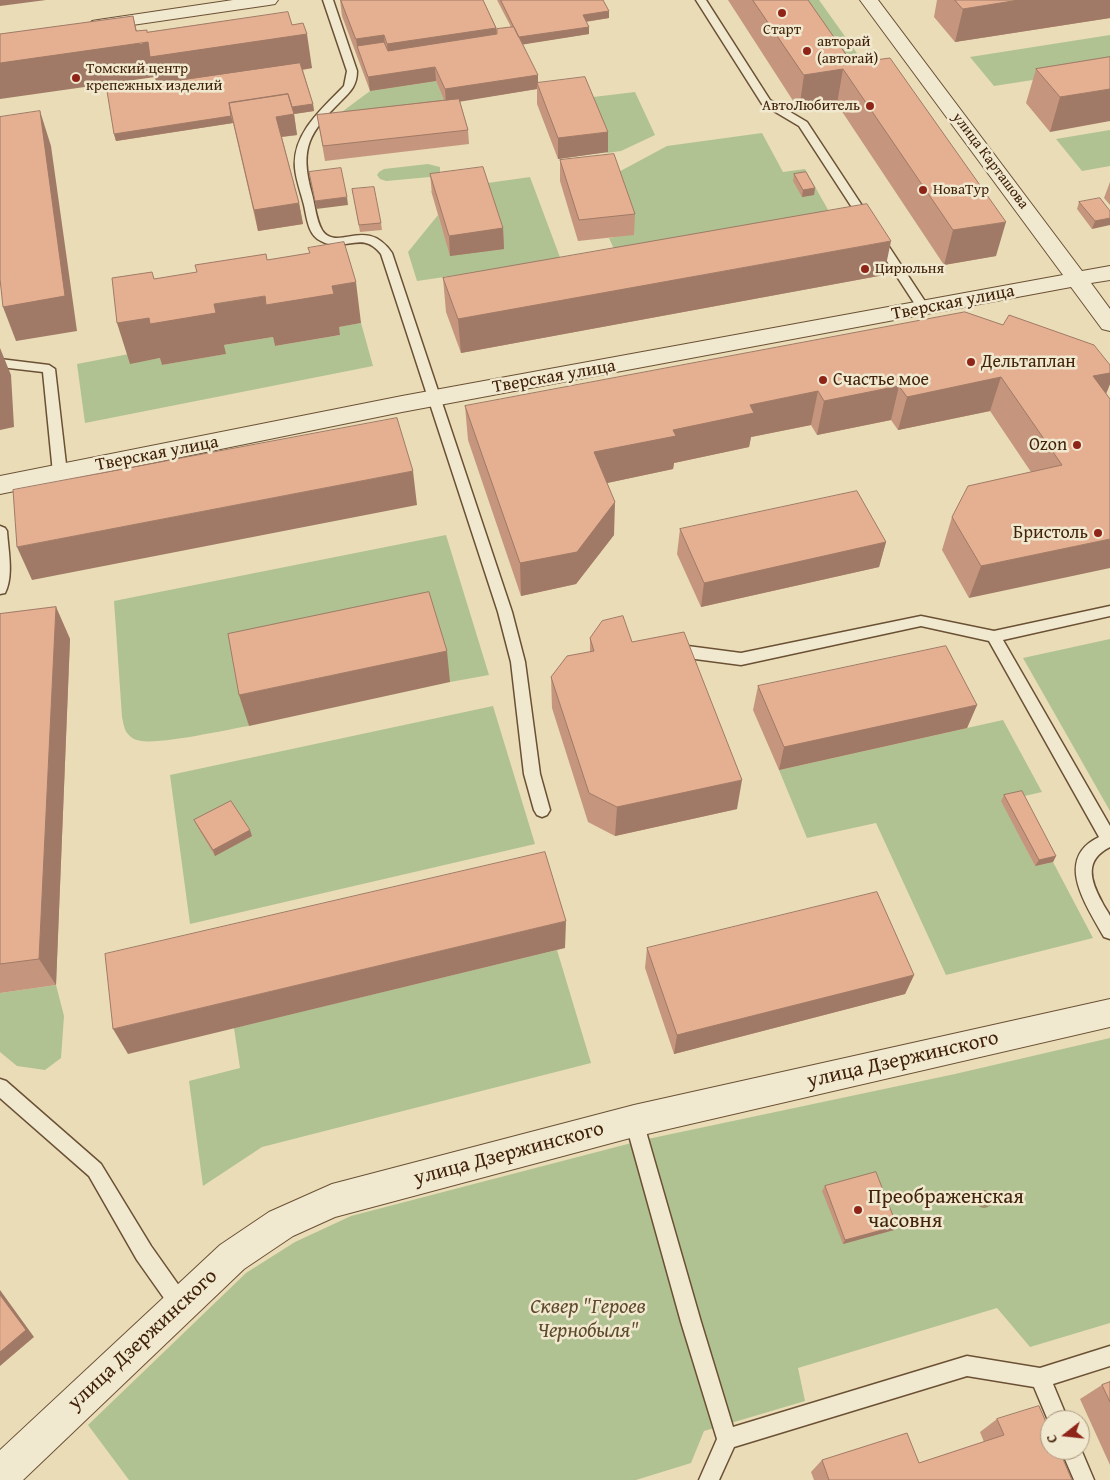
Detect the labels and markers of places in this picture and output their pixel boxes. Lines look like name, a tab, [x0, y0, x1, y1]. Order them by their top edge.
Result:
marker: Старт	[776, 7, 788, 19]
place label: Старт	[763, 21, 801, 39]
place label: авторай (автоrай)	[817, 33, 878, 68]
marker: авторай (автоrай)	[801, 45, 813, 57]
place label: Томский центр крепежных изделий	[86, 60, 222, 95]
marker: Томский центр крепежных изделий	[70, 72, 82, 84]
place label: АвтоЛюбитель	[762, 97, 860, 115]
marker: АвтоЛюбитель	[864, 100, 876, 112]
place label: НоваТур	[933, 181, 989, 199]
marker: НоваТур	[917, 184, 929, 196]
place label: Цирюльня	[875, 260, 944, 278]
marker: Цирюльня	[859, 263, 871, 275]
place label: Дельтаплан	[981, 351, 1076, 373]
marker: Дельтаплан	[965, 356, 977, 368]
place label: Счастье мое	[833, 369, 929, 391]
marker: Счастье мое	[817, 374, 829, 386]
place label: Ozon	[1029, 434, 1067, 456]
marker: Ozon	[1071, 439, 1083, 451]
place label: Бристоль	[1013, 522, 1088, 544]
marker: Бристоль	[1092, 527, 1104, 539]
place label: Преображенская часовня	[868, 1185, 1024, 1235]
marker: Преображенская часовня	[852, 1204, 864, 1216]

